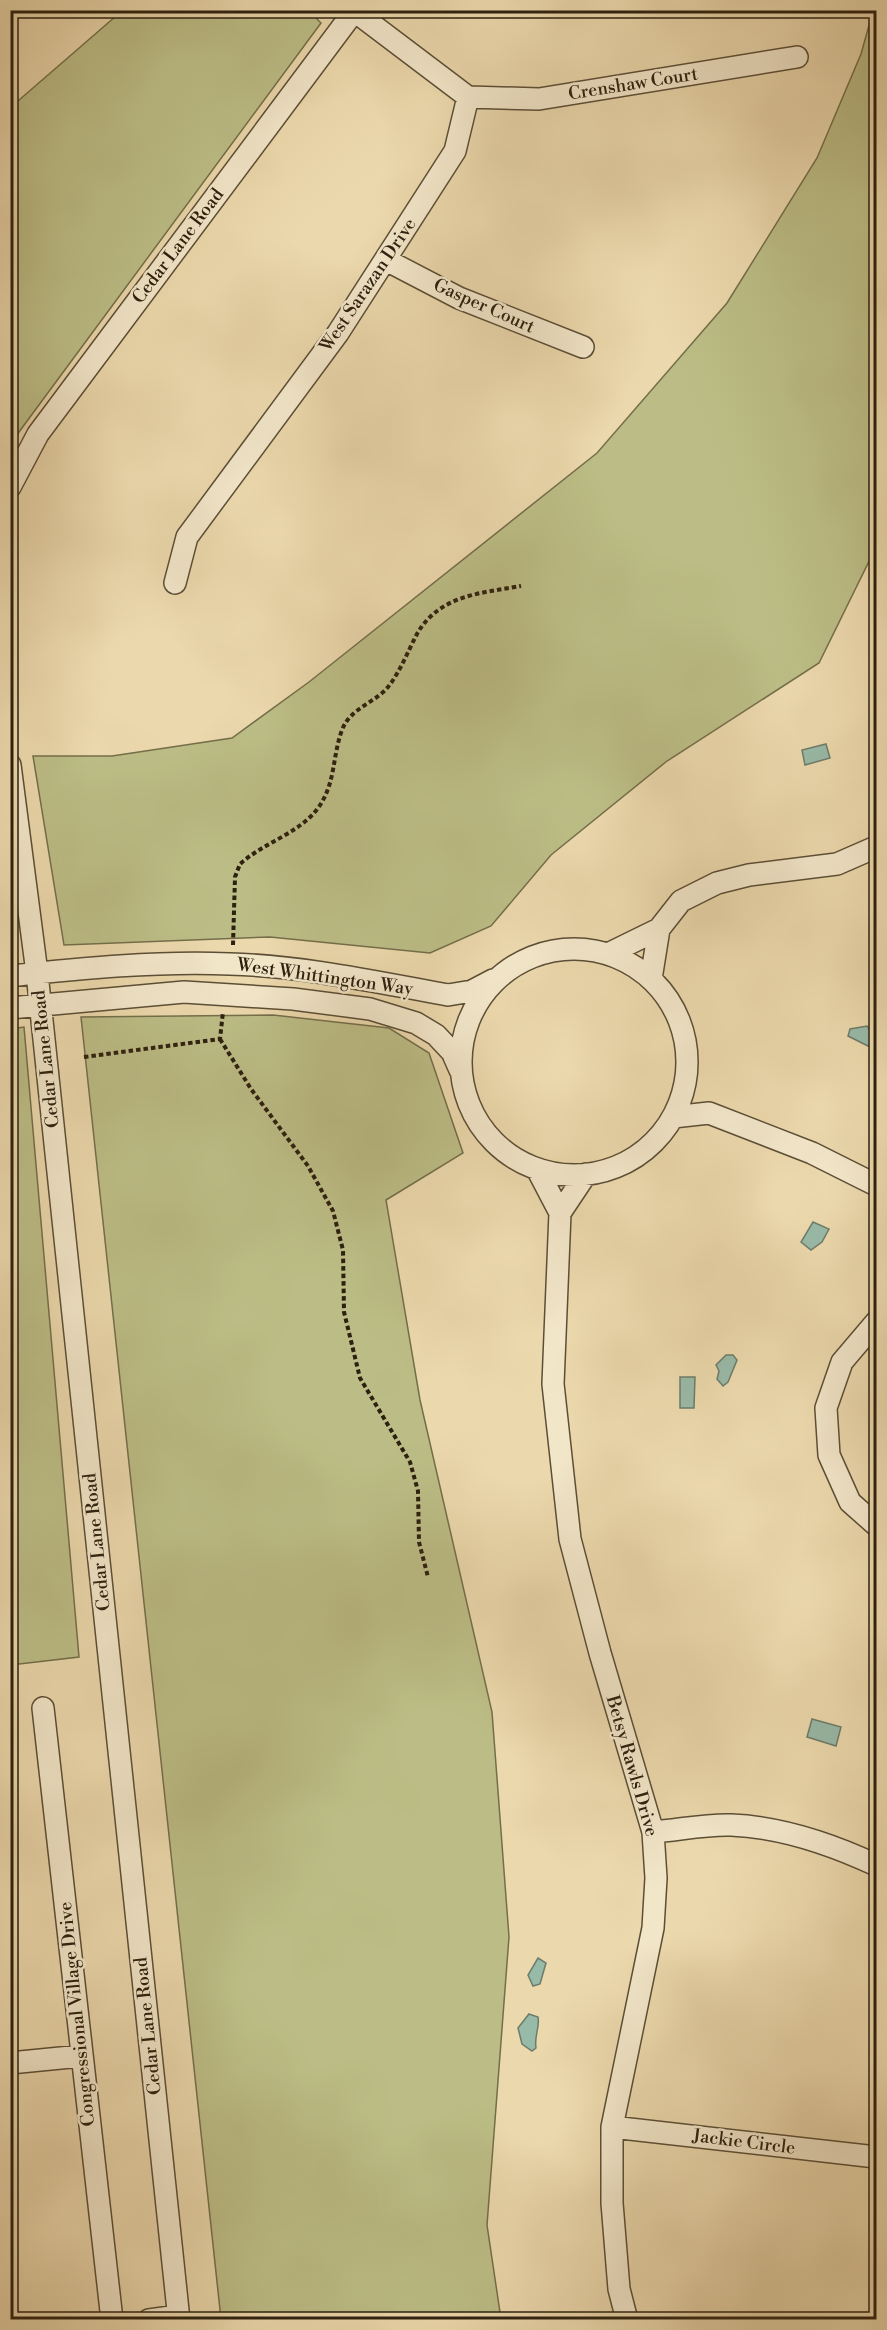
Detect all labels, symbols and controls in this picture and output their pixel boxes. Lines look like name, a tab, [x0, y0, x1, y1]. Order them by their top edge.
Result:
street label: Crenshaw Court	[567, 62, 700, 106]
street label: Cedar Lane Road	[127, 183, 229, 308]
street label: West Sarazan Drive	[314, 214, 421, 357]
street label: Gasper Court	[430, 273, 539, 339]
street label: West Whittington Way	[235, 953, 415, 1001]
street label: Cedar Lane Road	[27, 988, 65, 1129]
street label: Cedar Lane Road	[78, 1471, 116, 1612]
street label: Betsy Rawls Drive	[601, 1692, 663, 1839]
street label: Congressional Village Drive	[54, 1901, 100, 2127]
street label: Cedar Lane Road	[129, 1955, 167, 2096]
street label: Jackie Circle	[690, 2124, 797, 2160]

